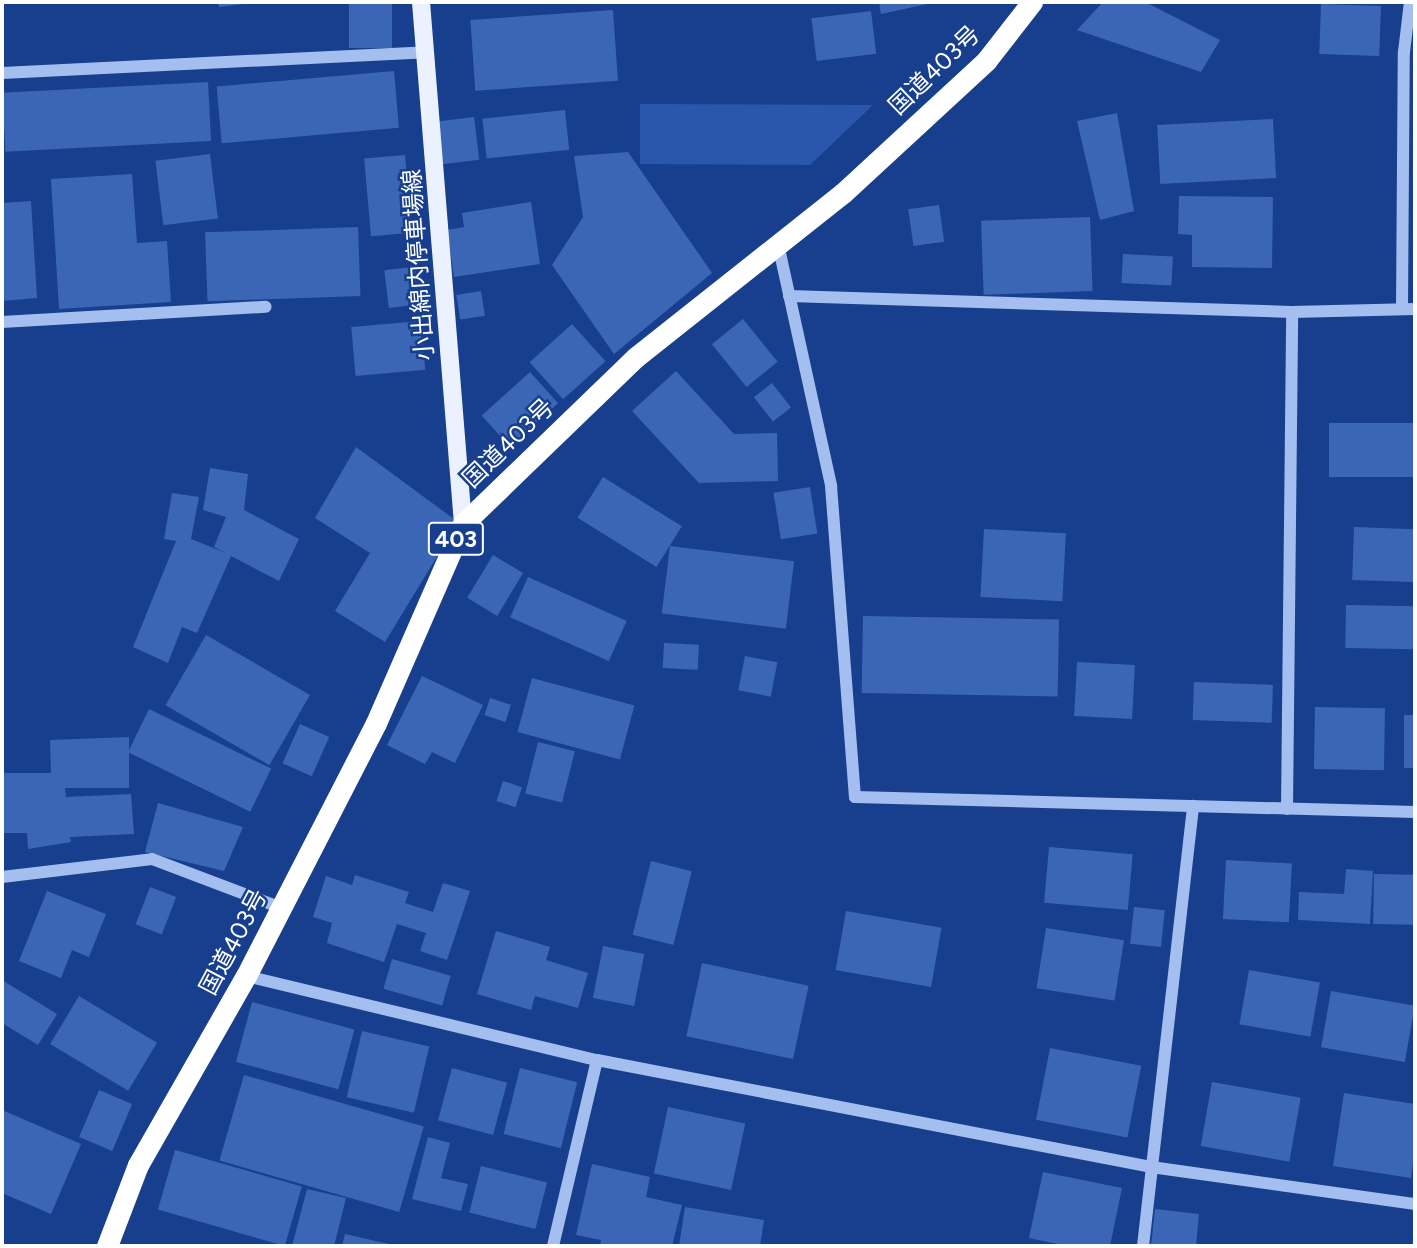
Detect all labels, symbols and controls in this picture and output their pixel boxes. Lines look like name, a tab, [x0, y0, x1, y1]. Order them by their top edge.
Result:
street label: 国道403号	[883, 20, 985, 120]
street label: 小出綿内停車場線	[397, 168, 439, 362]
street label: 国道403号	[457, 393, 559, 493]
road number: 403	[426, 520, 486, 558]
street label: 国道403号	[193, 884, 273, 1000]

